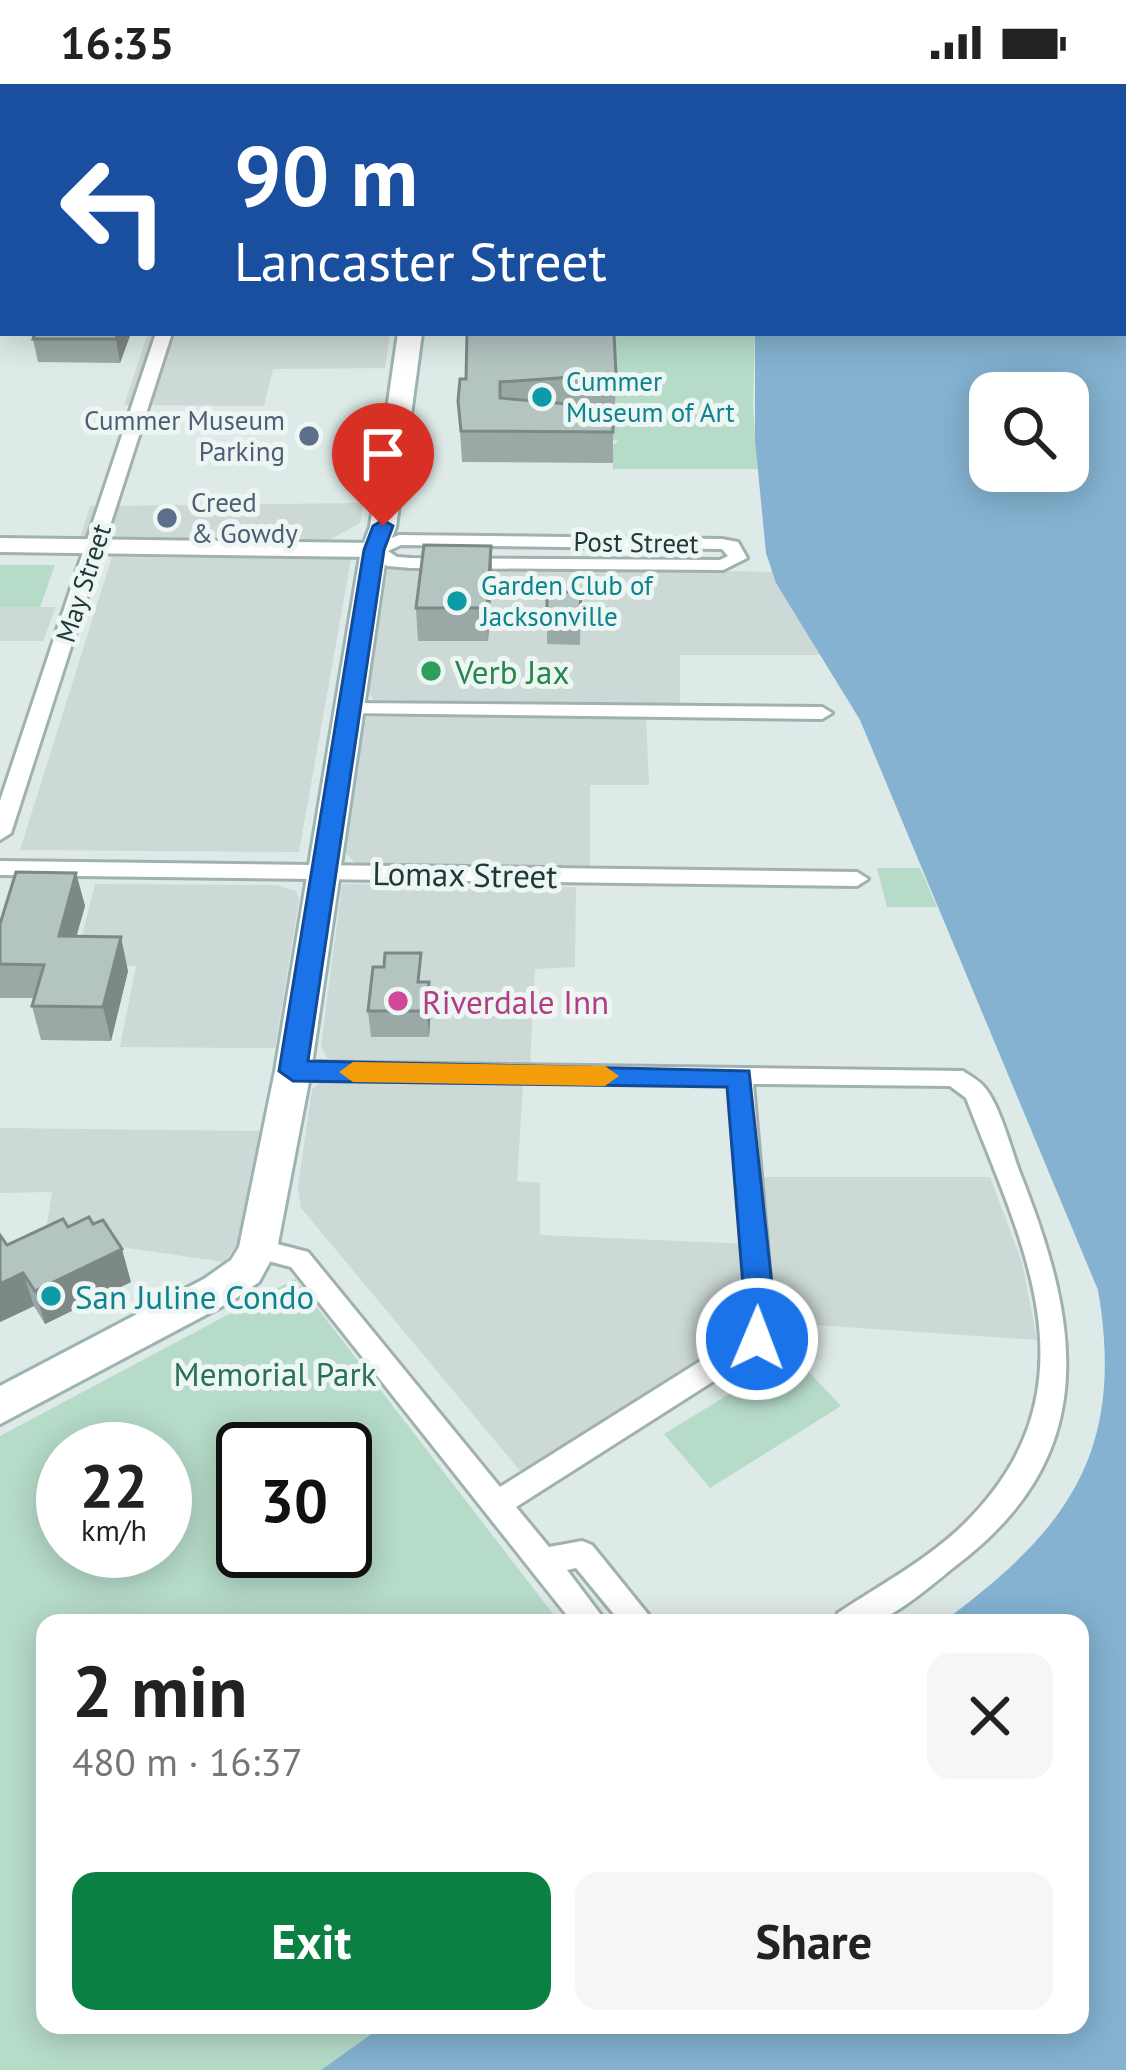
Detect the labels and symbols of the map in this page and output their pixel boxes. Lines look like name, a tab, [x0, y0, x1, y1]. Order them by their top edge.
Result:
place label: Cummer Museum of Art	[566, 364, 735, 429]
marker: Cummer Museum of Art	[529, 384, 555, 410]
place label: Cummer Museum Parking	[84, 403, 285, 468]
pin	[332, 403, 434, 526]
marker: Cummer Museum Parking	[296, 423, 322, 449]
place label: Creed & Gowdy	[191, 485, 298, 550]
marker: Creed & Gowdy	[154, 505, 180, 531]
street label: May Street	[48, 519, 118, 647]
street label: Post Street	[573, 524, 699, 560]
place label: Garden Club of Jacksonville	[480, 568, 654, 633]
marker: Garden Club of Jacksonville	[444, 588, 470, 614]
place label: Verb Jax	[454, 650, 569, 693]
marker: Verb Jax	[418, 658, 444, 684]
street label: Lomax Street	[372, 851, 558, 897]
place label: Riverdale Inn	[422, 980, 609, 1023]
marker: Riverdale Inn	[385, 988, 411, 1014]
place label: San Juline Condo	[75, 1275, 314, 1318]
position arrow	[694, 1276, 820, 1402]
marker: San Juline Condo	[38, 1283, 64, 1309]
park label: Memorial Park	[174, 1352, 377, 1395]
speed limit sign: 30	[216, 1422, 372, 1578]

